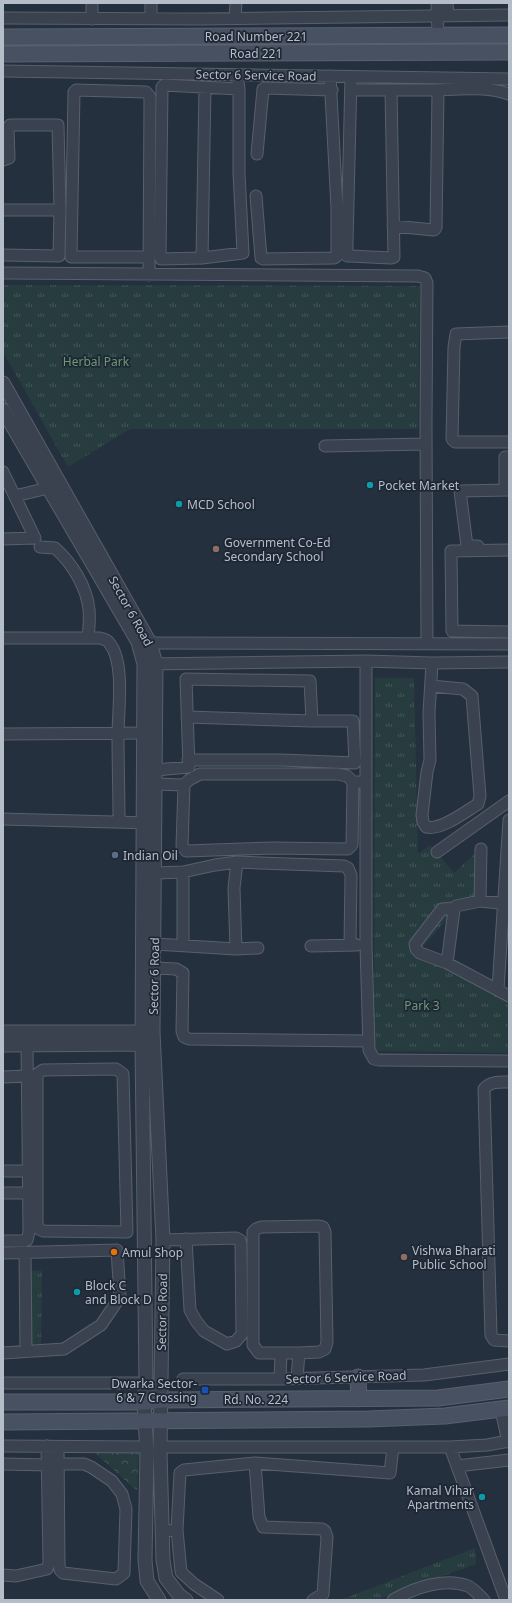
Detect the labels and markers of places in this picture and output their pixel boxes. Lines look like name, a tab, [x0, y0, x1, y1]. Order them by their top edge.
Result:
place label: Pocket Market	[378, 477, 460, 494]
marker: Pocket Market	[365, 480, 375, 490]
place label: MCD School	[187, 496, 255, 513]
marker: MCD School	[174, 499, 184, 509]
place label: Government Co-Ed Secondary School	[224, 534, 331, 565]
marker: Government Co-Ed Secondary School	[211, 544, 221, 554]
place label: Indian Oil	[123, 847, 178, 864]
marker: Indian Oil	[110, 850, 120, 860]
place label: Vishwa Bharati Public School	[412, 1242, 496, 1273]
place label: Amul Shop	[122, 1244, 183, 1261]
marker: Amul Shop	[109, 1247, 119, 1257]
marker: Vishwa Bharati Public School	[399, 1252, 409, 1262]
place label: Block C and Block D	[85, 1277, 152, 1308]
marker: Block C and Block D	[72, 1287, 82, 1297]
place label: Dwarka Sector- 6 & 7 Crossing	[111, 1375, 197, 1406]
marker: Dwarka Sector- 6 & 7 Crossing	[200, 1385, 210, 1395]
place label: Kamal Vihar Apartments	[406, 1482, 474, 1513]
marker: Kamal Vihar Apartments	[477, 1492, 487, 1502]

